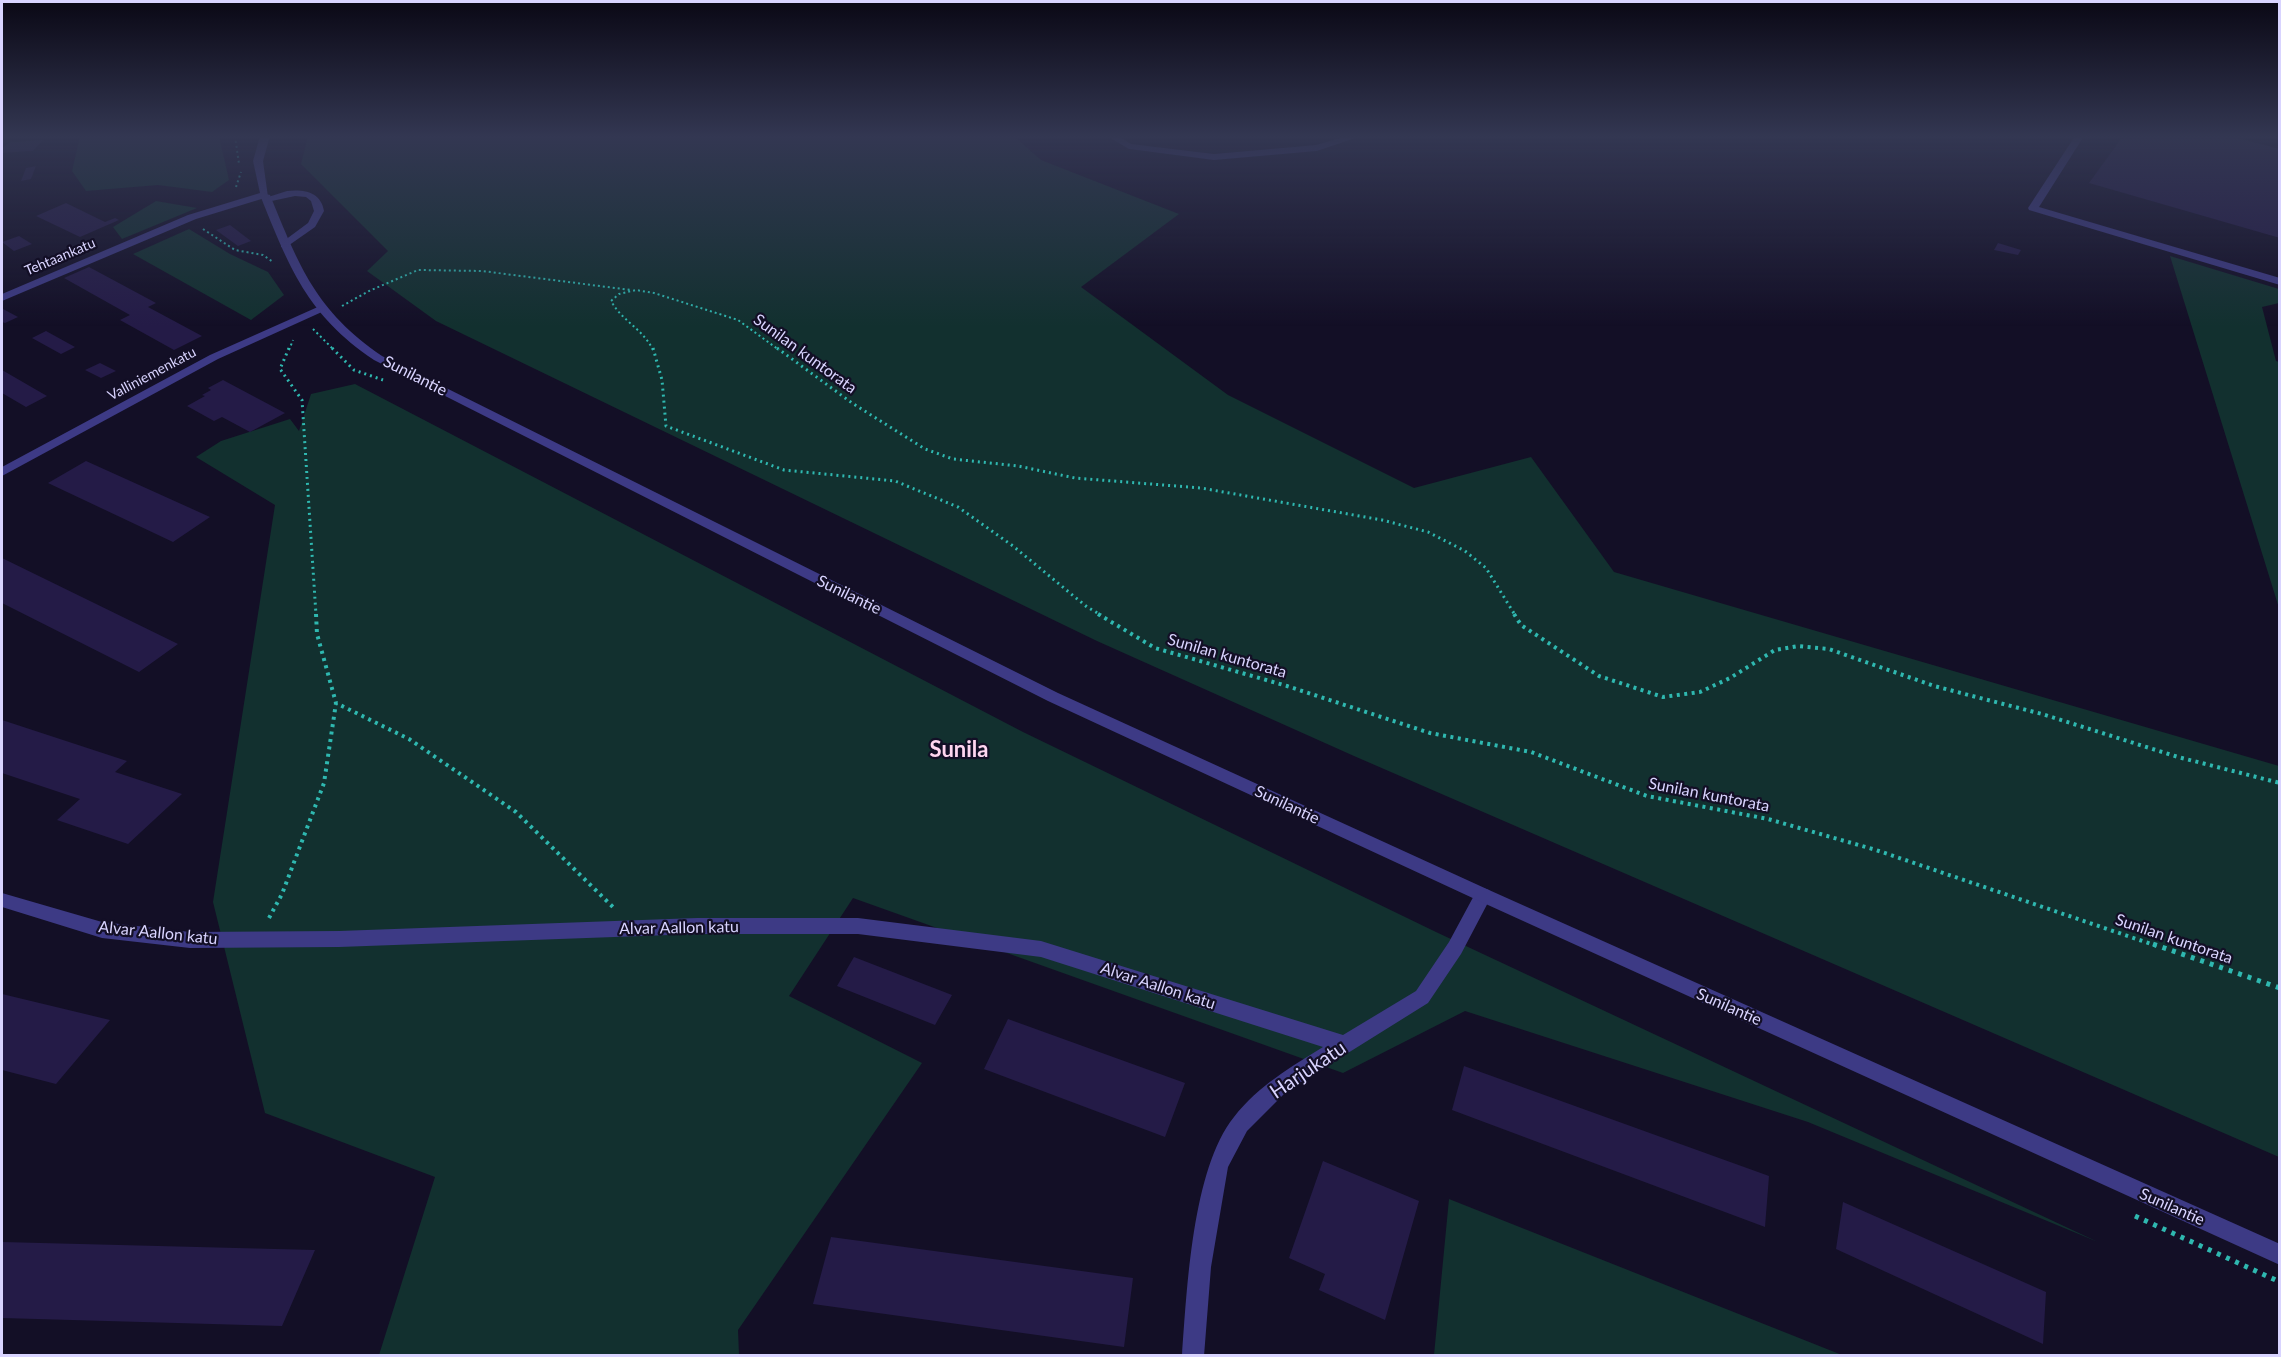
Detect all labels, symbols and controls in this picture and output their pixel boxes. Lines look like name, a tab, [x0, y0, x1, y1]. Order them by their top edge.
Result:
street label: Tehtaankatu	[22, 235, 98, 279]
street label: Sunilan kuntorata	[750, 310, 860, 398]
street label: Valliniemenkatu	[105, 344, 199, 404]
street label: Sunilantie	[380, 352, 450, 400]
street label: Sunilantie	[814, 571, 884, 619]
street label: Sunilan kuntorata	[1165, 630, 1289, 682]
district label: Sunila	[930, 737, 988, 763]
street label: Sunilan kuntorata	[1647, 774, 1771, 816]
street label: Sunilantie	[1252, 782, 1322, 828]
street label: Sunilan kuntorata	[2113, 910, 2235, 968]
street label: Alvar Aallon katu	[98, 917, 218, 949]
street label: Alvar Aallon katu	[619, 917, 739, 939]
street label: Alvar Aallon katu	[1098, 958, 1218, 1014]
street label: Sunilantie	[1694, 984, 1764, 1030]
street label: Harjukatu	[1265, 1036, 1351, 1104]
street label: Sunilantie	[2137, 1184, 2207, 1230]

